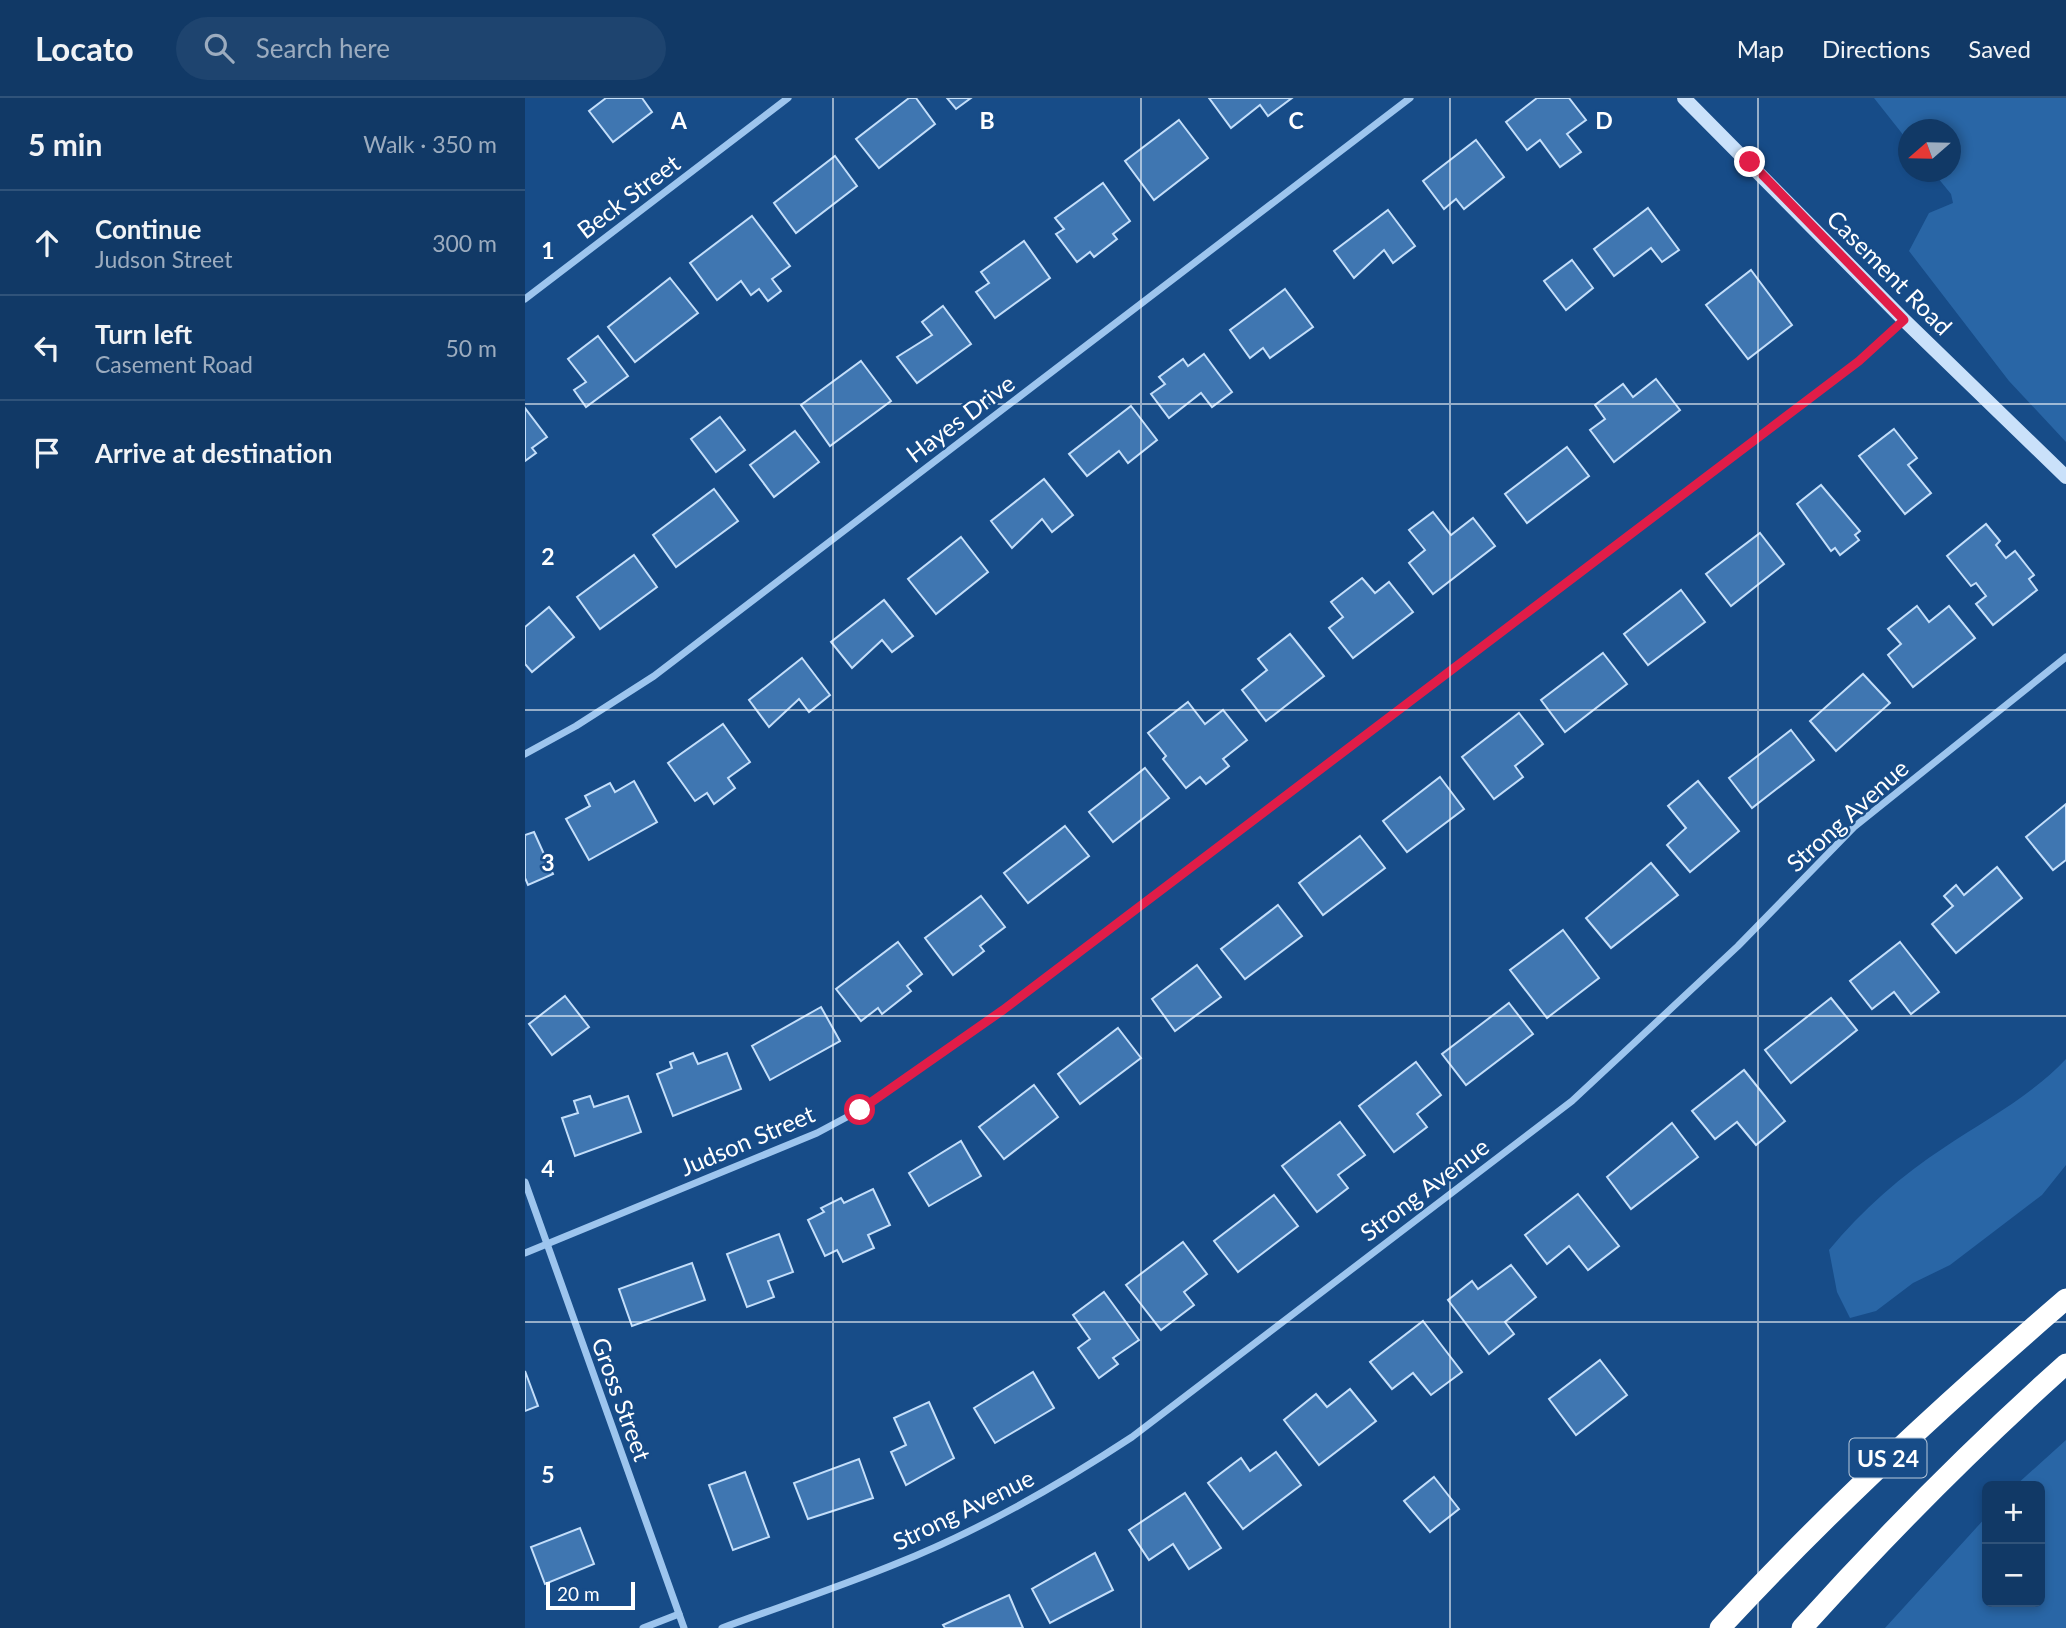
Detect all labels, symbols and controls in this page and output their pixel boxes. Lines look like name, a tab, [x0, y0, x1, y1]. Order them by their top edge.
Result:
search box	[176, 17, 666, 80]
text: Locato	[35, 28, 134, 68]
icon: search	[200, 29, 238, 67]
text: Search here	[256, 32, 390, 64]
text: Map	[1737, 34, 1784, 63]
text: Directions	[1822, 34, 1930, 63]
text: Saved	[1968, 34, 2031, 63]
text: A	[670, 106, 688, 134]
text: B	[979, 106, 995, 134]
text: C	[1288, 106, 1304, 134]
text: D	[1595, 106, 1613, 134]
north arrow	[1898, 119, 1961, 182]
text: 5 min	[28, 126, 102, 162]
text: Walk · 350 m	[363, 130, 497, 158]
route end	[1734, 146, 1765, 177]
street label: Beck Street	[571, 148, 685, 244]
street label: Casement Road	[1822, 204, 1958, 340]
text: Continue	[95, 213, 201, 245]
icon: ahead	[28, 224, 66, 262]
text: 300 m	[432, 229, 497, 257]
text: 1	[541, 236, 555, 264]
text: Judson Street	[95, 245, 232, 273]
text: Turn left	[95, 318, 192, 350]
icon: left	[28, 329, 66, 367]
text: 50 m	[446, 334, 497, 362]
text: Casement Road	[95, 350, 253, 378]
street label: Hayes Drive	[900, 368, 1020, 468]
icon: arrive	[28, 434, 66, 472]
text: Arrive at destination	[95, 437, 332, 469]
text: 2	[541, 542, 555, 570]
street label: Strong Avenue	[1780, 753, 1914, 877]
text: 3	[541, 848, 555, 876]
route start	[844, 1094, 875, 1125]
street label: Judson Street	[675, 1098, 819, 1181]
street label: Strong Avenue	[1354, 1131, 1494, 1247]
text: 4	[541, 1154, 555, 1182]
street label: Gross Street	[586, 1333, 658, 1465]
road number: US 24	[1849, 1438, 1927, 1478]
text: 5	[541, 1460, 555, 1488]
street label: Strong Avenue	[888, 1462, 1038, 1556]
map controls	[1982, 1481, 2045, 1607]
button: +	[1982, 1481, 2045, 1544]
button: −	[1982, 1544, 2045, 1607]
scale bar	[546, 1579, 635, 1611]
text: 20 m	[557, 1582, 600, 1605]

